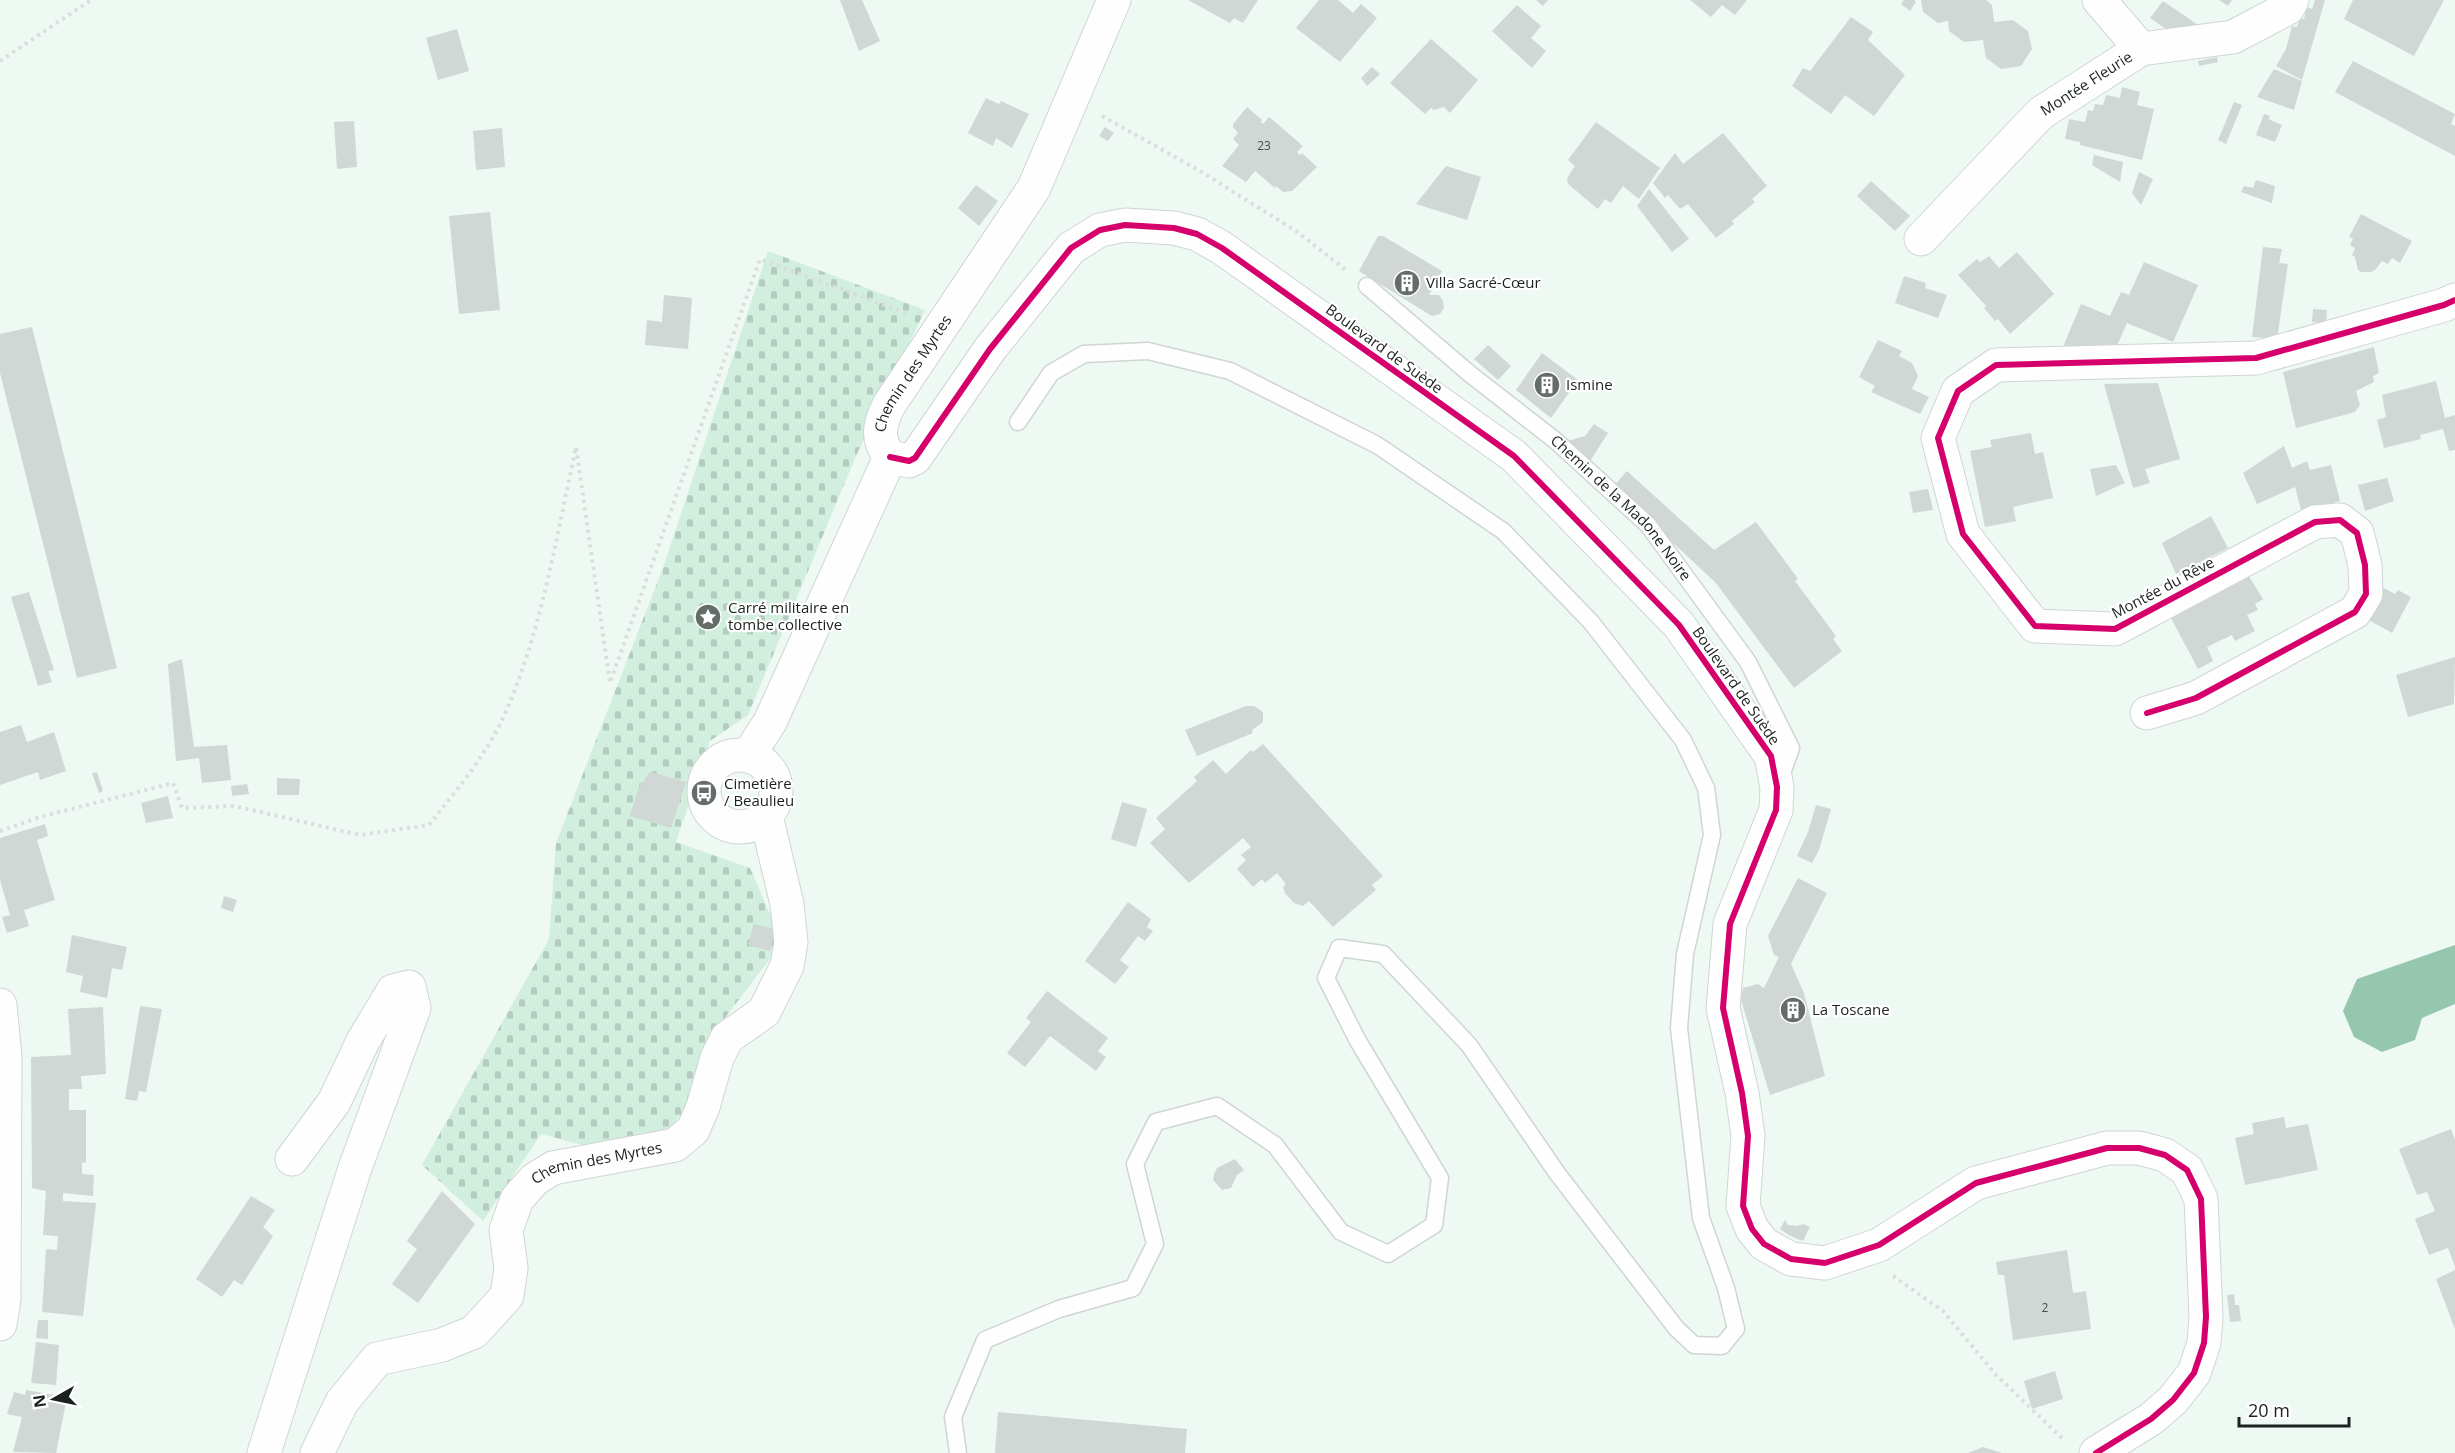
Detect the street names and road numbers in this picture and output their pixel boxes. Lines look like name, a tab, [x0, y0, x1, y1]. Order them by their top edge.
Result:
street label: Montée Fleurie	[2036, 46, 2136, 120]
street label: Boulevard de Suède	[1322, 299, 1447, 397]
street label: Chemin des Myrtes	[869, 311, 955, 433]
street label: Chemin de la Madone Noire	[1547, 430, 1696, 584]
street label: Montée du Rêve	[2108, 552, 2217, 623]
street label: Boulevard de Suède	[1688, 622, 1785, 749]
street label: Chemin des Myrtes	[527, 1137, 663, 1188]

